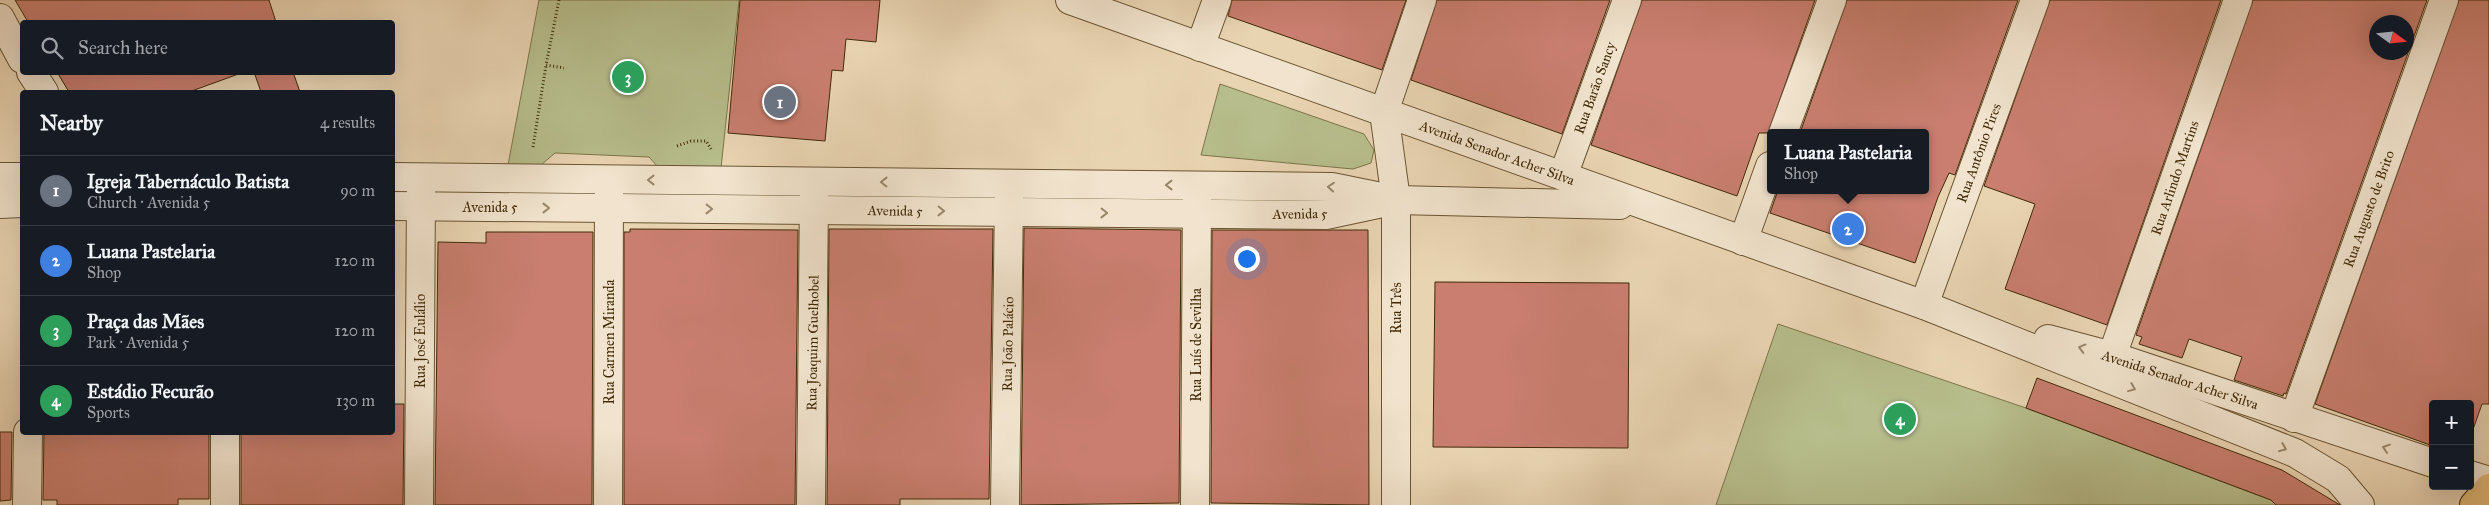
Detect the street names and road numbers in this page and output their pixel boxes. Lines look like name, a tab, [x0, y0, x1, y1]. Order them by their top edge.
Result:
street label: Rua Barão Sancy	[1570, 39, 1620, 136]
street label: Rua Antônio Pires	[1953, 101, 2005, 205]
street label: Avenida Senador Acher Silva	[1416, 117, 1577, 189]
street label: Rua Arlindo Martins	[2147, 118, 2203, 238]
street label: Rua Augusto de Brito	[2340, 148, 2398, 270]
street label: Avenida 5	[461, 199, 518, 216]
street label: Avenida 5	[866, 202, 923, 220]
street label: Avenida 5	[1271, 205, 1328, 223]
street label: Rua Joaquim Guelhobel	[803, 275, 824, 411]
street label: Rua Carmen Miranda	[601, 279, 618, 404]
street label: Rua Três	[1388, 282, 1405, 334]
street label: Rua Luís de Sevilha	[1188, 288, 1205, 402]
street label: Rua José Eulálio	[412, 294, 430, 388]
street label: Rua João Palácio	[999, 296, 1018, 392]
street label: Avenida Senador Acher Silva	[2099, 346, 2260, 413]

